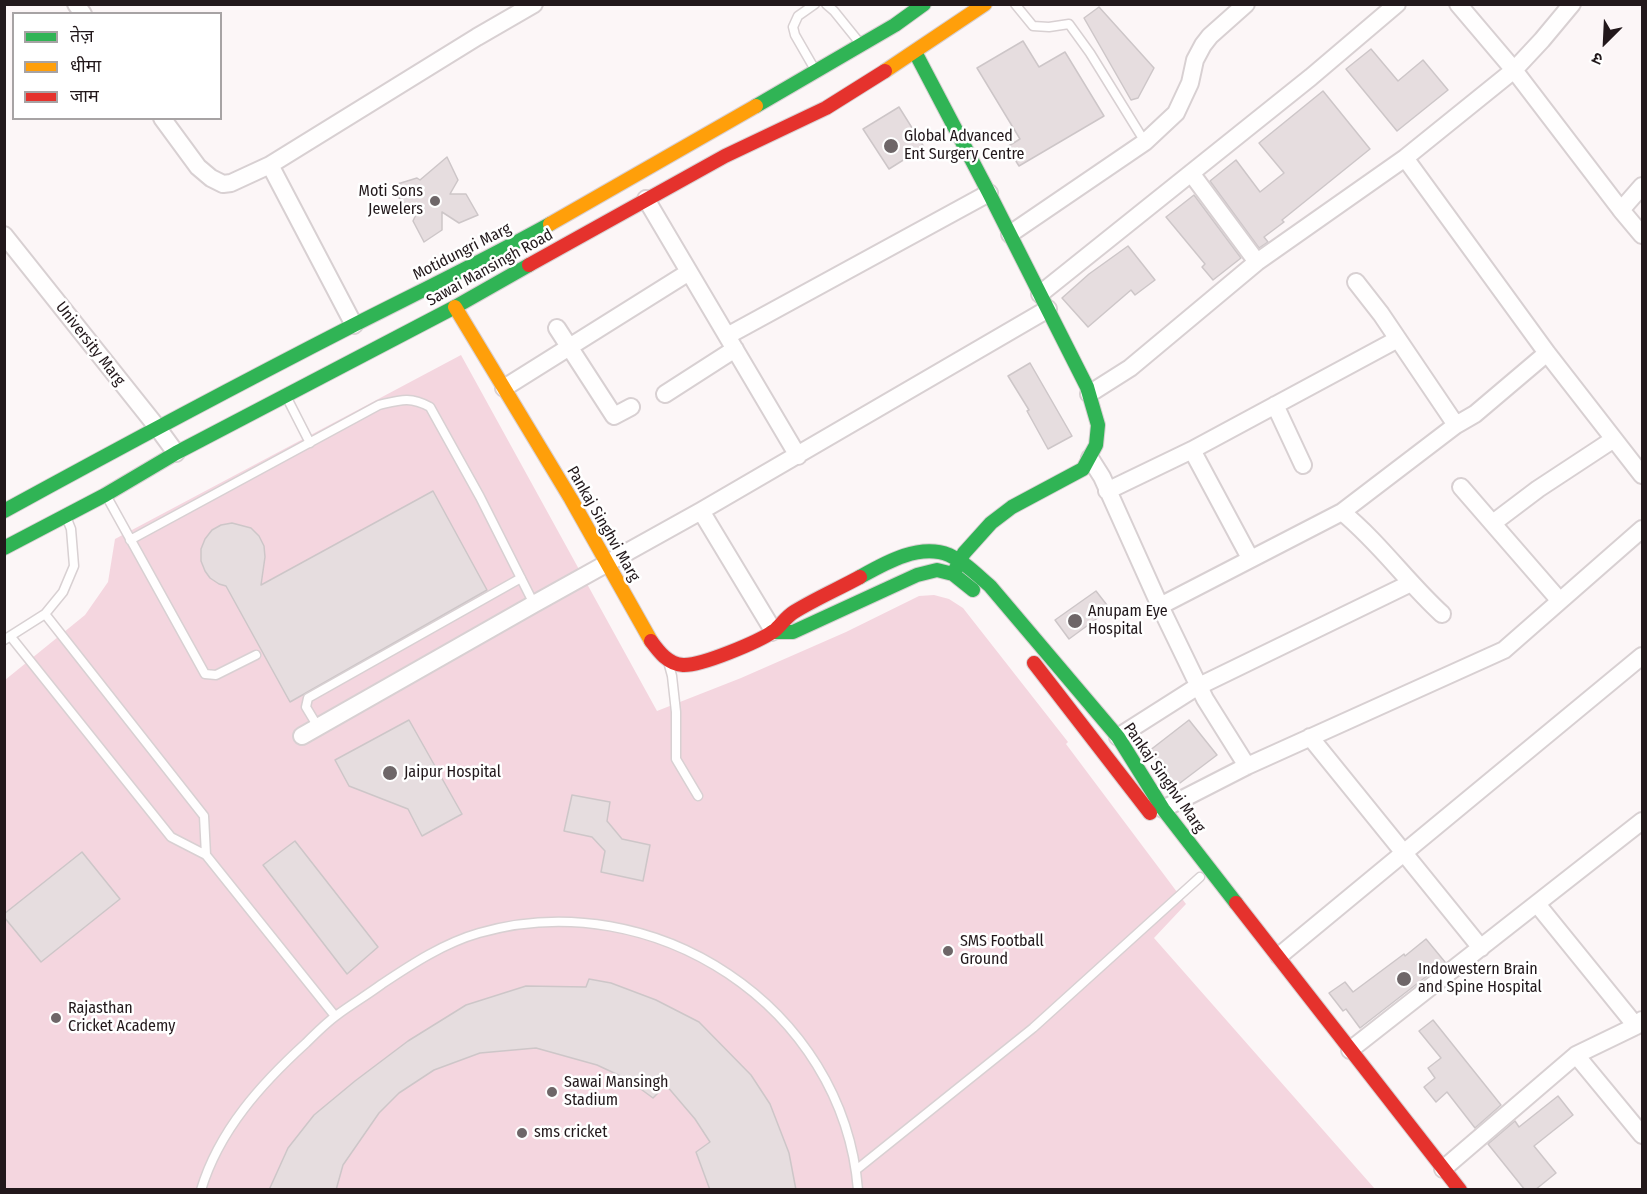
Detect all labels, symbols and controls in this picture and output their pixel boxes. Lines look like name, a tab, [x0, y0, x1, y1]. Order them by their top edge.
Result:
legend	[12, 12, 222, 120]
north arrow	[1575, 12, 1635, 72]
text: तेज़	[70, 25, 94, 47]
text: उ	[1589, 48, 1606, 69]
text: धीमा	[70, 55, 101, 77]
text: जाम	[70, 85, 99, 107]
place label: Global Advanced Ent Surgery Centre	[904, 127, 1024, 165]
marker: Global Advanced Ent Surgery Centre	[882, 137, 900, 155]
place label: Moti Sons Jewelers	[359, 182, 423, 220]
marker: Moti Sons Jewelers	[428, 194, 442, 208]
street label: Motidungri Marg	[410, 219, 514, 285]
street label: Sawai Mansingh Road	[423, 225, 557, 311]
street label: University Marg	[51, 298, 129, 390]
street label: Pankaj Singhvi Marg	[562, 463, 644, 585]
place label: Anupam Eye Hospital	[1088, 602, 1168, 640]
marker: Anupam Eye Hospital	[1066, 612, 1084, 630]
street label: Pankaj Singhvi Marg	[1119, 719, 1209, 837]
place label: Jaipur Hospital	[404, 763, 501, 783]
marker: Jaipur Hospital	[381, 764, 399, 782]
place label: SMS Football Ground	[960, 932, 1044, 970]
marker: SMS Football Ground	[941, 944, 955, 958]
place label: Indowestern Brain and Spine Hospital	[1418, 960, 1542, 998]
marker: Indowestern Brain and Spine Hospital	[1395, 970, 1413, 988]
place label: Rajasthan Cricket Academy	[68, 999, 175, 1037]
marker: Rajasthan Cricket Academy	[49, 1011, 63, 1025]
place label: Sawai Mansingh Stadium	[564, 1073, 668, 1111]
marker: Sawai Mansingh Stadium	[545, 1085, 559, 1099]
place label: sms cricket	[534, 1123, 607, 1143]
marker: sms cricket	[515, 1126, 529, 1140]

